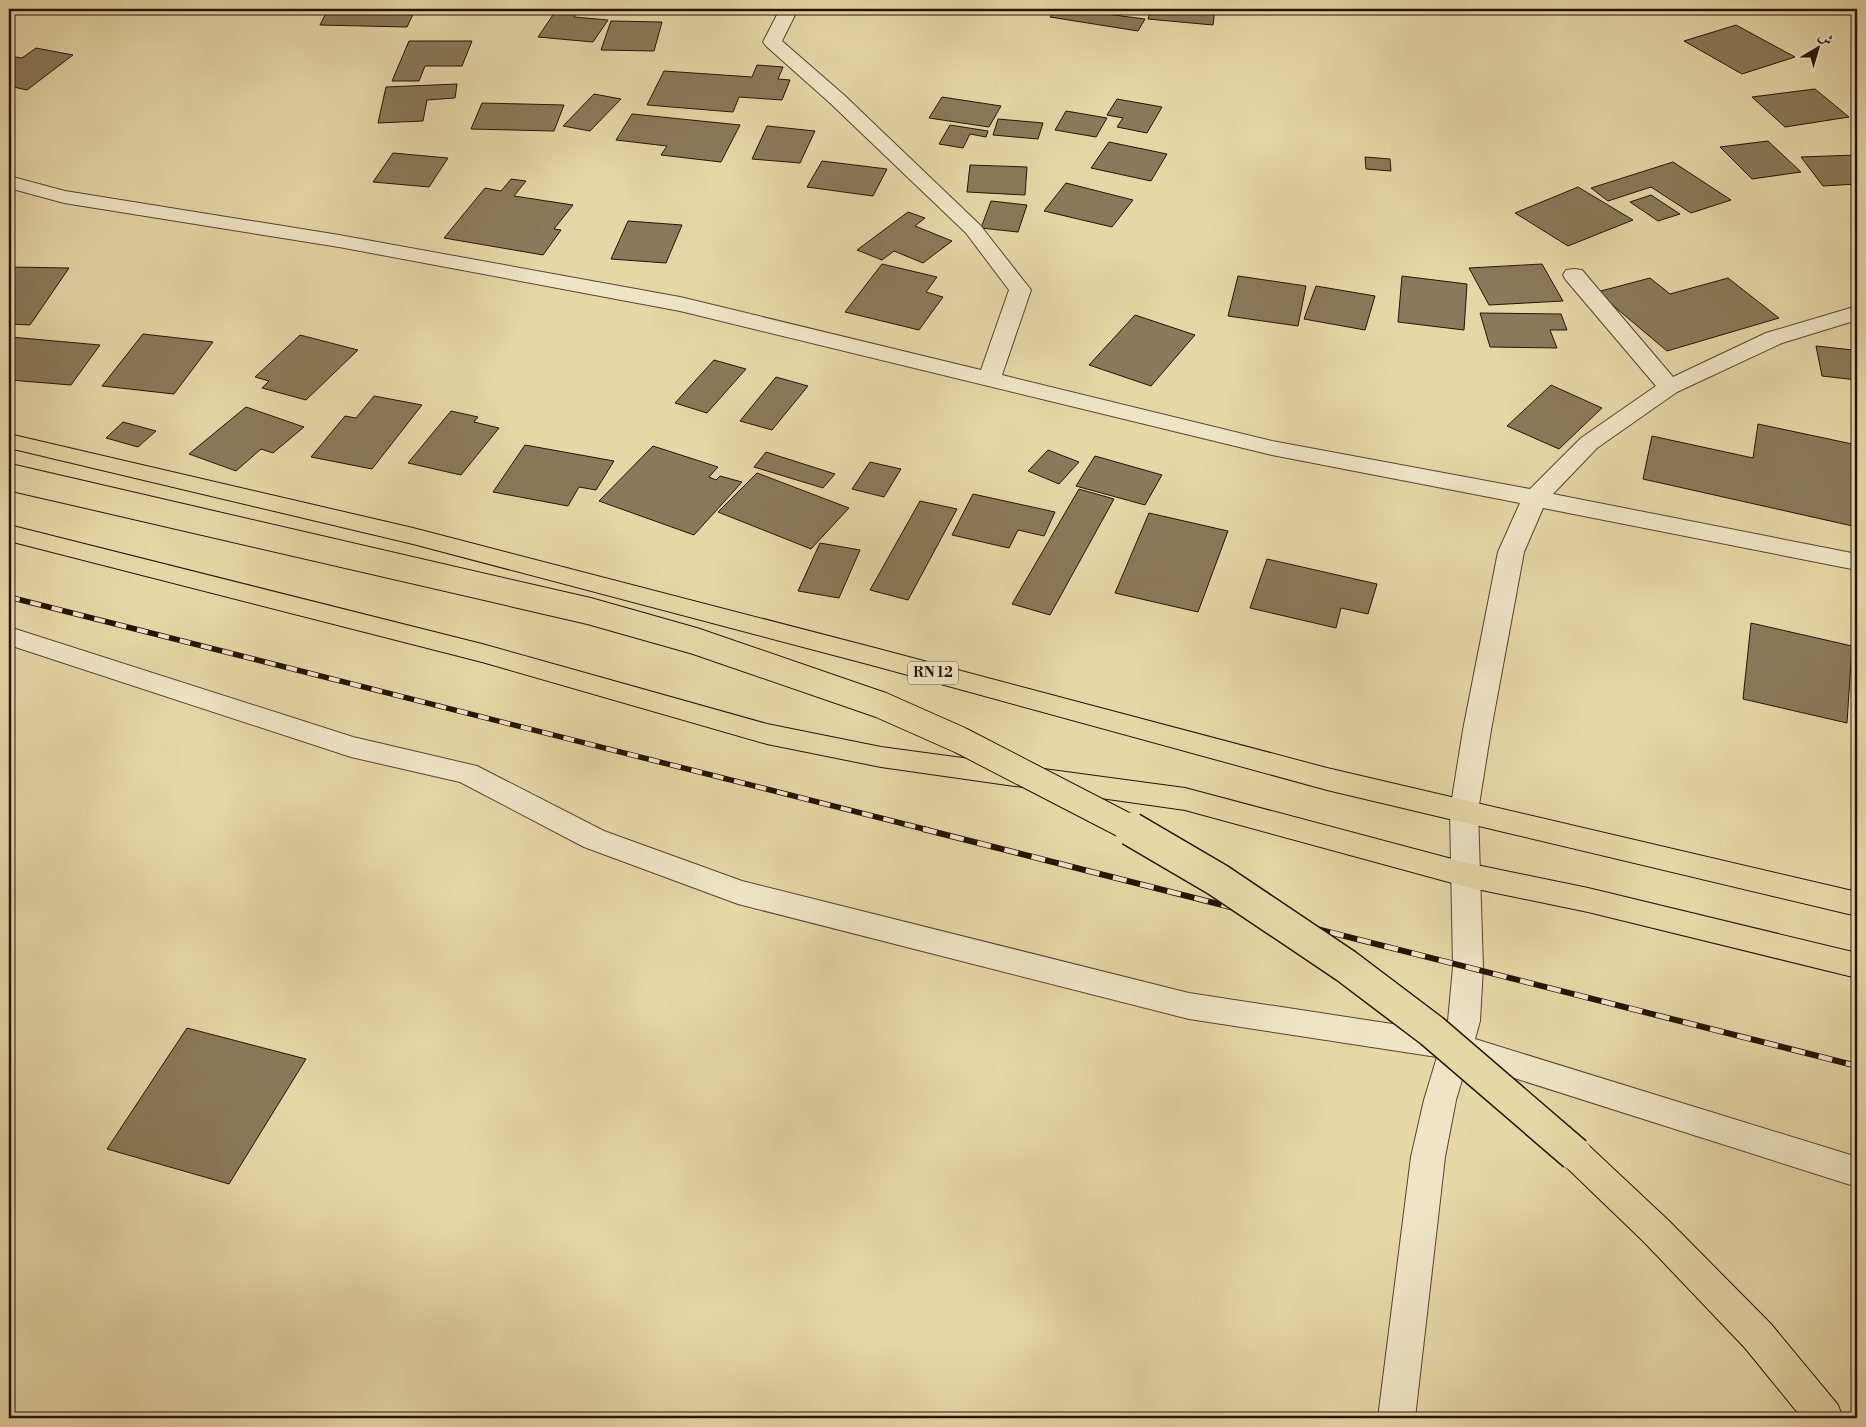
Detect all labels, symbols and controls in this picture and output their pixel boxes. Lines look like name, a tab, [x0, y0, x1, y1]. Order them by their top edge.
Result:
north arrow	[1794, 22, 1844, 72]
text: ش	[1814, 27, 1836, 50]
road number: RN 12	[908, 661, 958, 684]

